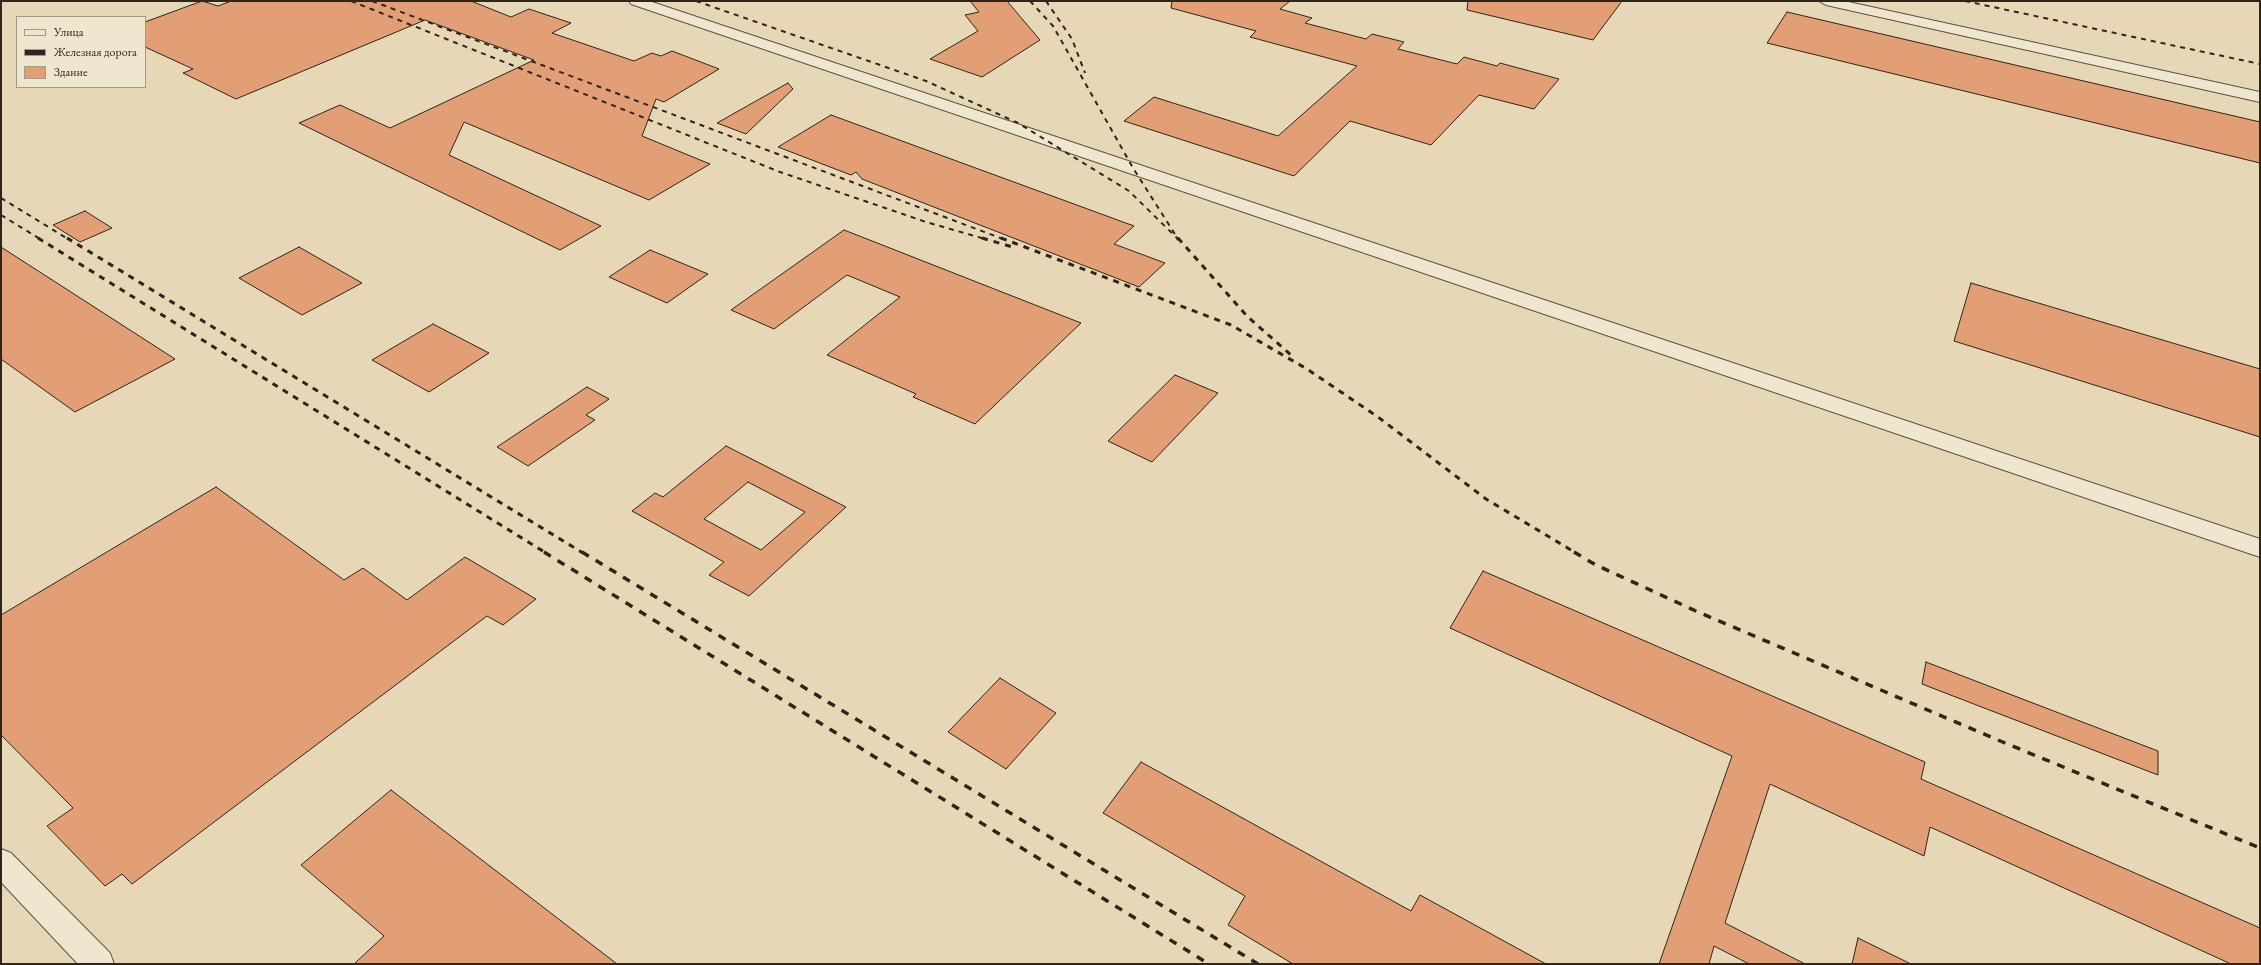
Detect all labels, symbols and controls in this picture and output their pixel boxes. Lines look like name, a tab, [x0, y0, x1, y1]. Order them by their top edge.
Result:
legend	[16, 16, 146, 88]
text: Улица	[54, 24, 84, 40]
text: Железная дорога	[54, 44, 137, 60]
text: Здание	[54, 64, 88, 80]

